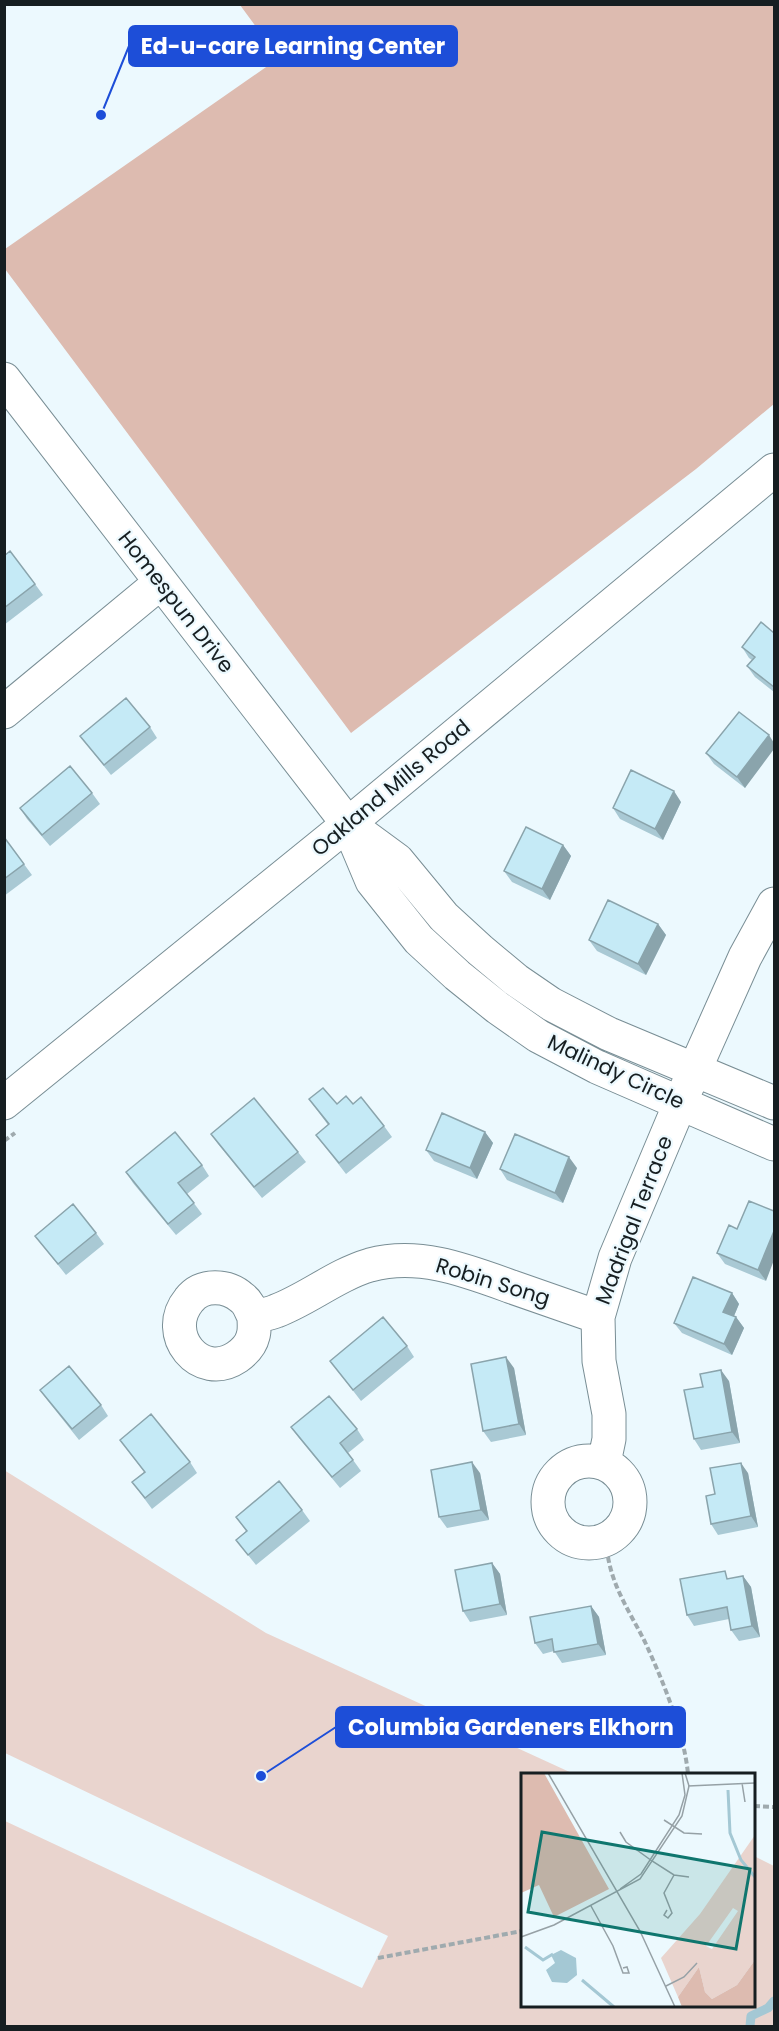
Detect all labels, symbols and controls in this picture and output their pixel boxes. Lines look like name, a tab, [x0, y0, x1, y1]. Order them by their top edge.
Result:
callout: Ed-u-care Learning Center	[129, 26, 457, 66]
text: Ed-u-care Learning Center	[141, 31, 445, 62]
street label: Homespun Drive	[112, 525, 241, 679]
street label: Oakland Mills Road	[305, 713, 476, 863]
street label: Malindy Circle	[543, 1027, 689, 1116]
street label: Madrigal Terrace	[588, 1131, 679, 1308]
street label: Robin Song	[432, 1250, 554, 1313]
callout: Columbia Gardeners Elkhorn	[336, 1707, 685, 1747]
text: Columbia Gardeners Elkhorn	[348, 1712, 674, 1743]
inset map	[521, 1773, 755, 2007]

